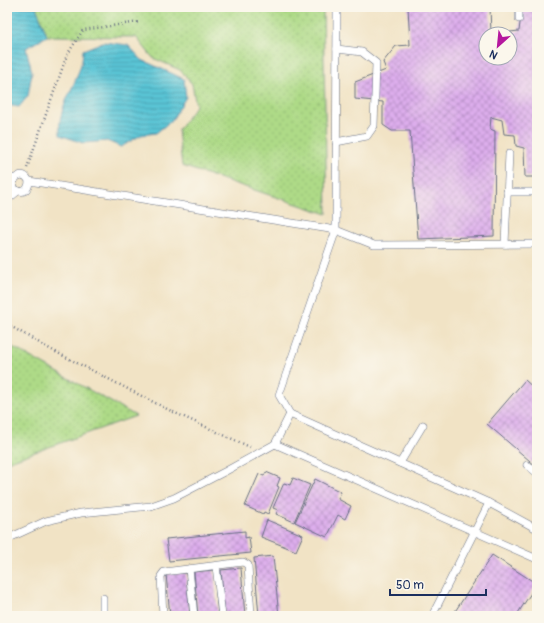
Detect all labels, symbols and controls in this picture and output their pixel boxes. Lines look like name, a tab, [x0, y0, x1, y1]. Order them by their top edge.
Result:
north arrow	[478, 26, 518, 66]
text: N	[487, 47, 500, 62]
scale bar	[390, 571, 486, 597]
text: 50 m	[396, 578, 424, 593]

